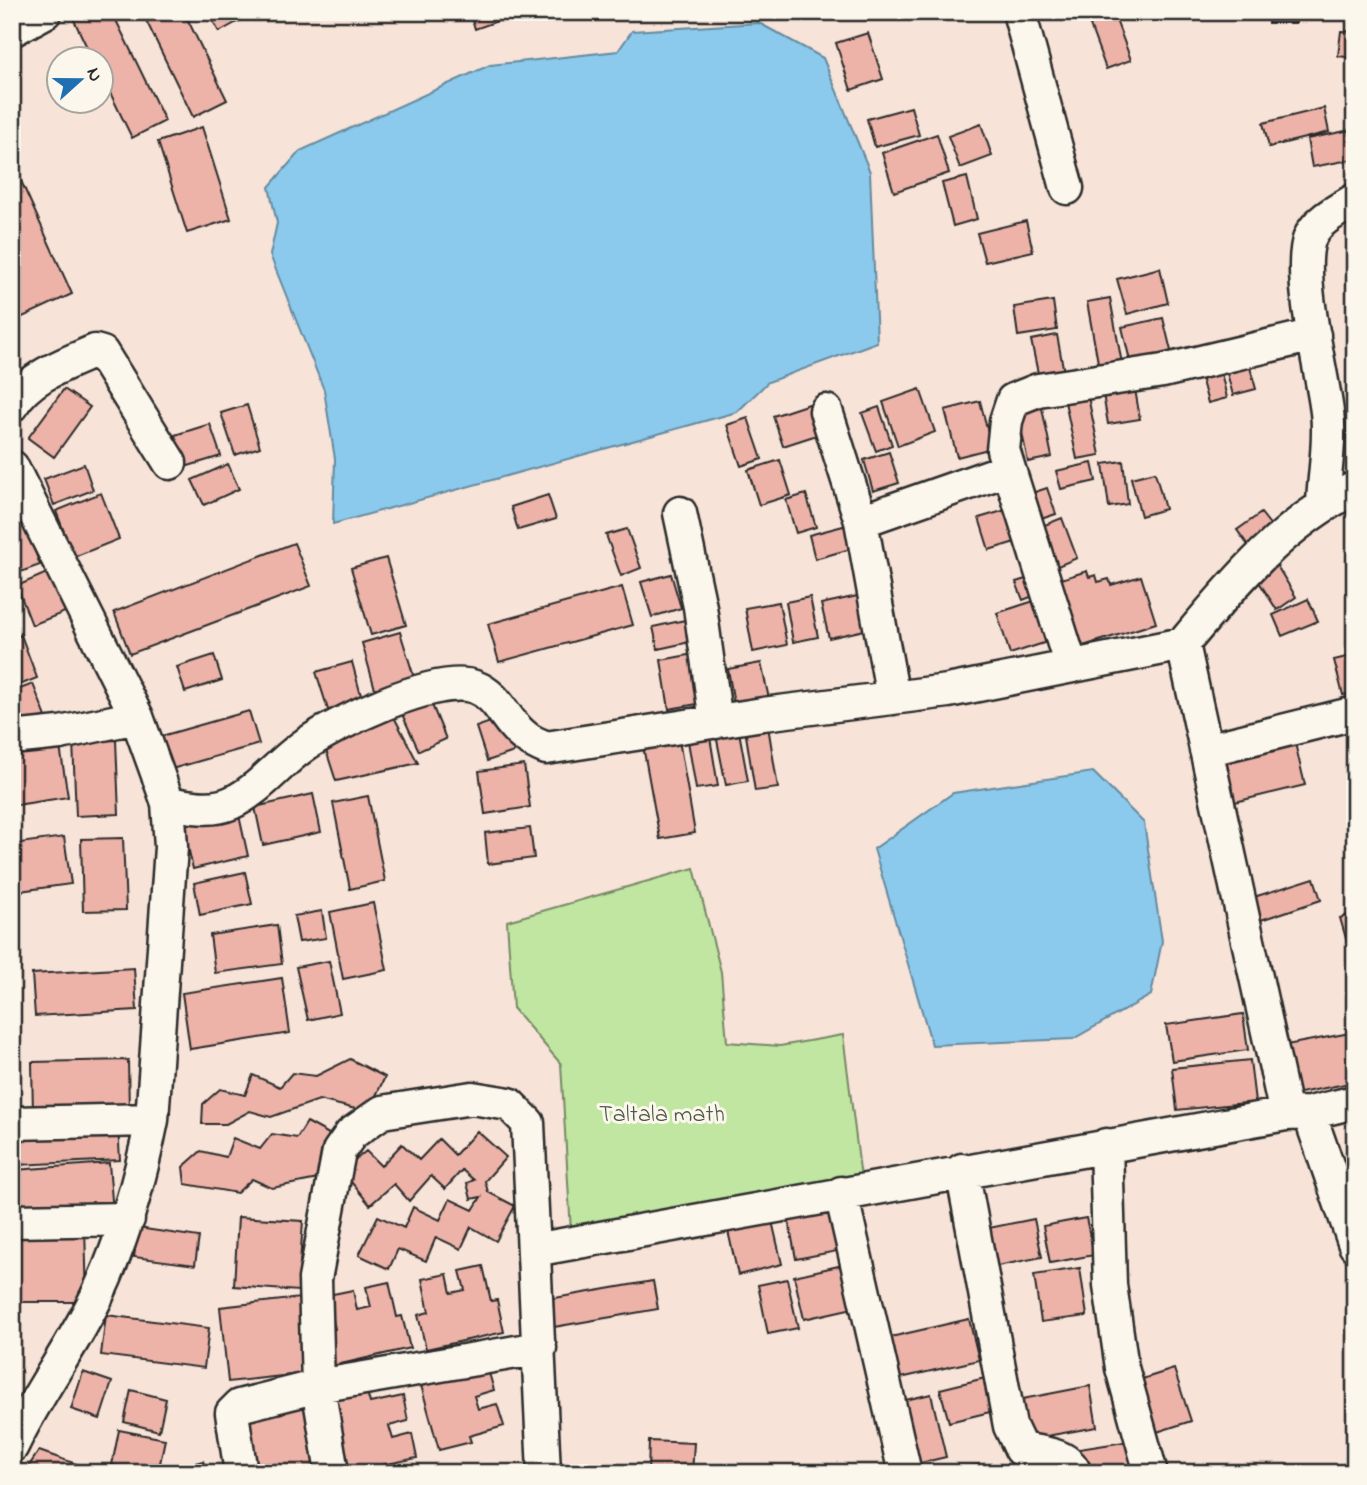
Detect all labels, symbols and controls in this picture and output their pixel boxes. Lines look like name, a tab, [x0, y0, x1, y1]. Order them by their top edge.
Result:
north arrow	[46, 46, 116, 116]
text: N	[79, 64, 109, 86]
park label: Taltala math	[599, 1098, 725, 1133]

